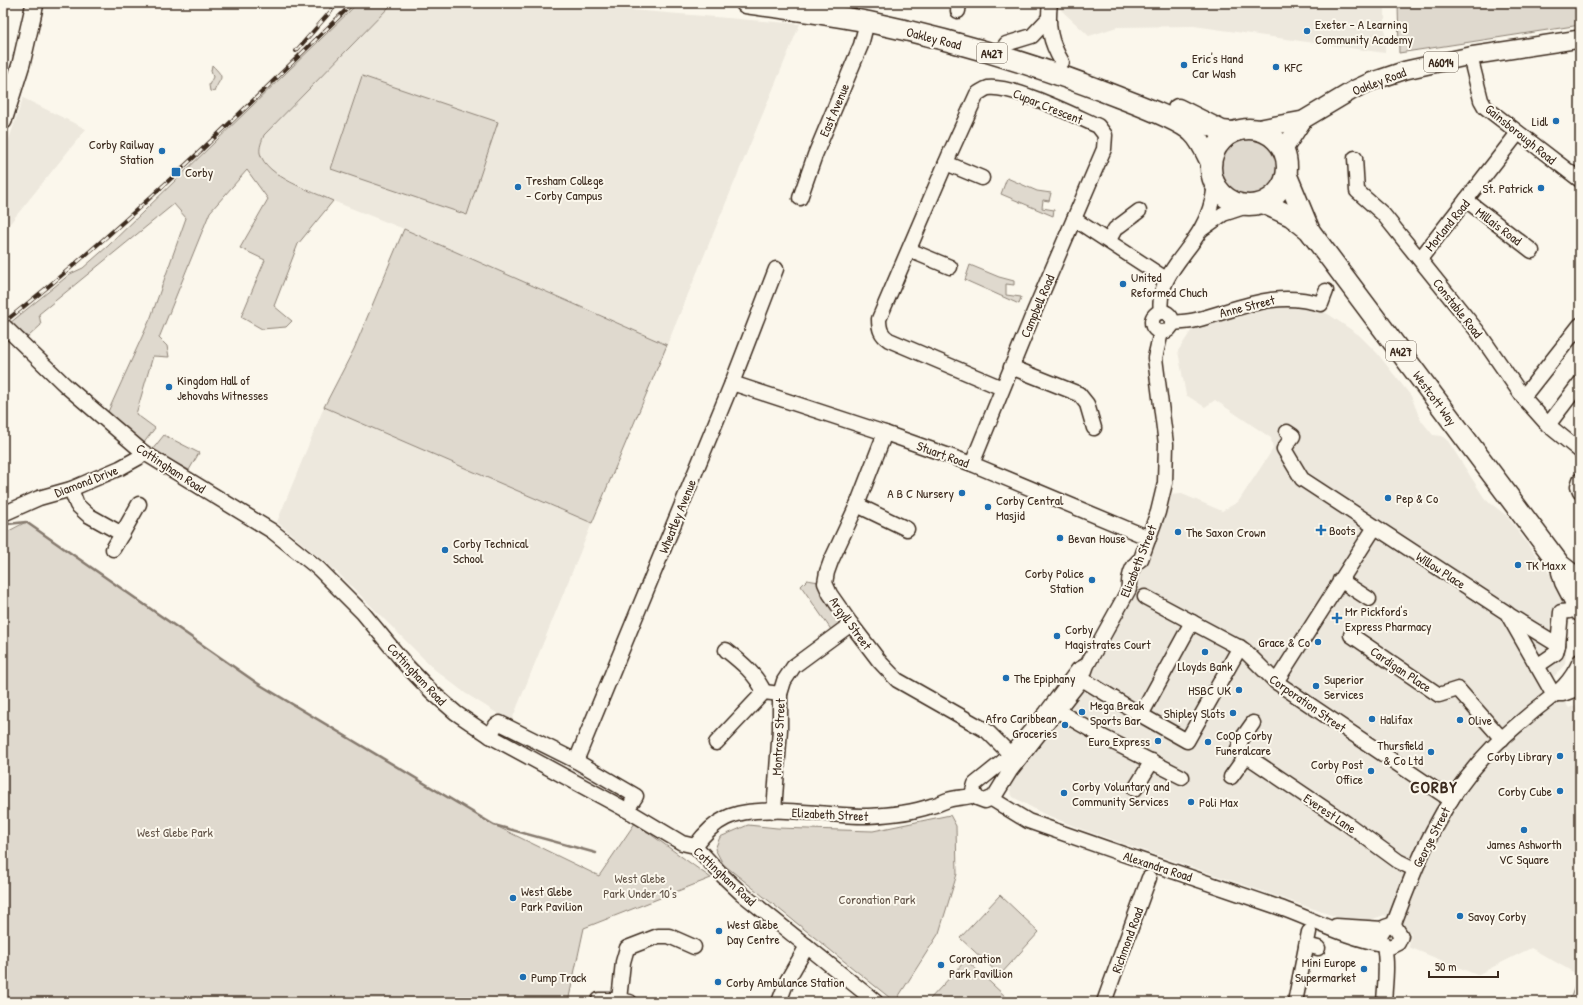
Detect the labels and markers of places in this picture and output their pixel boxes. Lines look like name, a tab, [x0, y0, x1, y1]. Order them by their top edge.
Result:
place label: Exeter - A Learning Community Academy	[1315, 15, 1414, 48]
marker: Exeter - A Learning Community Academy	[1302, 26, 1312, 36]
place label: Eric's Hand Car Wash	[1192, 49, 1243, 82]
place label: KFC	[1284, 58, 1303, 76]
marker: Eric's Hand Car Wash	[1179, 60, 1189, 70]
marker: KFC	[1271, 62, 1281, 72]
place label: Lidl	[1532, 112, 1549, 130]
marker: Lidl	[1551, 116, 1561, 126]
place label: Corby Railway Station	[89, 135, 154, 168]
marker: Corby Railway Station	[157, 146, 167, 156]
place label: Corby	[185, 163, 214, 181]
marker: Corby	[170, 166, 182, 178]
place label: Tresham College - Corby Campus	[526, 171, 604, 204]
place label: St. Patrick	[1483, 179, 1534, 197]
marker: Tresham College - Corby Campus	[513, 182, 523, 192]
marker: St. Patrick	[1536, 183, 1546, 193]
place label: United Reformed Chuch	[1131, 268, 1208, 301]
marker: United Reformed Chuch	[1118, 279, 1128, 289]
place label: Kingdom Hall of Jehovahs Witnesses	[177, 371, 268, 404]
marker: Kingdom Hall of Jehovahs Witnesses	[164, 382, 174, 392]
place label: A B C Nursery	[887, 484, 954, 502]
marker: A B C Nursery	[957, 488, 967, 498]
place label: Pep & Co	[1396, 489, 1438, 507]
place label: Corby Central Masjid	[996, 491, 1064, 524]
marker: Pep & Co	[1383, 493, 1393, 503]
marker: Corby Central Masjid	[983, 502, 993, 512]
place label: Boots	[1329, 521, 1356, 539]
place label: The Saxon Crown	[1186, 523, 1266, 541]
marker: Boots	[1316, 525, 1326, 535]
marker: The Saxon Crown	[1173, 527, 1183, 537]
place label: Bevan House	[1068, 529, 1126, 547]
marker: Bevan House	[1055, 533, 1065, 543]
place label: Corby Technical School	[453, 534, 529, 567]
marker: Corby Technical School	[440, 545, 450, 555]
place label: TK Maxx	[1526, 556, 1567, 574]
marker: TK Maxx	[1513, 560, 1523, 570]
place label: Corby Police Station	[1025, 564, 1084, 597]
marker: Corby Police Station	[1087, 575, 1097, 585]
place label: Mr Pickford's Express Pharmacy	[1345, 602, 1432, 635]
marker: Mr Pickford's Express Pharmacy	[1332, 613, 1342, 623]
place label: Corby Magistrates Court	[1065, 620, 1151, 653]
marker: Corby Magistrates Court	[1052, 631, 1062, 641]
place label: Grace & Co	[1258, 633, 1310, 651]
marker: Grace & Co	[1313, 637, 1323, 647]
marker: Lloyds Bank	[1200, 647, 1210, 657]
place label: Lloyds Bank	[1177, 657, 1233, 675]
place label: The Epiphany	[1014, 669, 1076, 687]
place label: Superior Services	[1324, 670, 1364, 703]
marker: The Epiphany	[1001, 673, 1011, 683]
place label: HSBC UK	[1188, 681, 1231, 699]
marker: Superior Services	[1311, 681, 1321, 691]
marker: HSBC UK	[1234, 685, 1244, 695]
place label: Mega Break Sports Bar	[1090, 696, 1145, 729]
place label: Shipley Slots	[1164, 704, 1225, 722]
marker: Mega Break Sports Bar	[1077, 707, 1087, 717]
marker: Shipley Slots	[1228, 708, 1238, 718]
place label: Afro Caribbean Groceries	[986, 709, 1057, 742]
place label: Halifax	[1380, 710, 1413, 728]
place label: Olive	[1468, 711, 1492, 729]
marker: Halifax	[1367, 714, 1377, 724]
marker: Olive	[1455, 715, 1465, 725]
marker: Afro Caribbean Groceries	[1060, 720, 1070, 730]
place label: CoOp Corby Funeralcare	[1215, 726, 1273, 759]
place label: Euro Express	[1088, 732, 1150, 750]
marker: Euro Express	[1153, 736, 1163, 746]
place label: Thursfield & Co Ltd	[1377, 736, 1423, 769]
marker: CoOp Corby Funeralcare	[1203, 737, 1213, 747]
marker: Thursfield & Co Ltd	[1426, 747, 1436, 757]
place label: Corby Library	[1487, 747, 1552, 765]
marker: Corby Library	[1555, 751, 1565, 761]
place label: Corby Post Office	[1311, 755, 1364, 788]
marker: Corby Post Office	[1366, 766, 1376, 776]
place label: Corby Voluntary and Community Services	[1072, 777, 1169, 810]
place label: Corby Cube	[1498, 782, 1552, 800]
marker: Corby Cube	[1555, 786, 1565, 796]
marker: Corby Voluntary and Community Services	[1059, 788, 1069, 798]
place label: Poli Max	[1199, 793, 1239, 811]
marker: Poli Max	[1186, 797, 1196, 807]
marker: James Ashworth VC Square	[1519, 825, 1529, 835]
place label: James Ashworth VC Square	[1487, 835, 1562, 868]
place label: West Glebe Park Pavilion	[521, 882, 583, 915]
marker: West Glebe Park Pavilion	[508, 893, 518, 903]
place label: Savoy Corby	[1468, 907, 1527, 925]
marker: Savoy Corby	[1455, 911, 1465, 921]
place label: West Glebe Day Centre	[727, 915, 780, 948]
marker: West Glebe Day Centre	[714, 926, 724, 936]
place label: Coronation Park Pavillion	[949, 949, 1013, 982]
place label: Mini Europe Supermarket	[1295, 953, 1357, 986]
marker: Coronation Park Pavillion	[936, 960, 946, 970]
marker: Mini Europe Supermarket	[1359, 964, 1369, 974]
place label: Pump Track	[531, 968, 587, 986]
marker: Pump Track	[518, 972, 528, 982]
place label: Corby Ambulance Station	[726, 973, 845, 991]
marker: Corby Ambulance Station	[713, 977, 723, 987]

